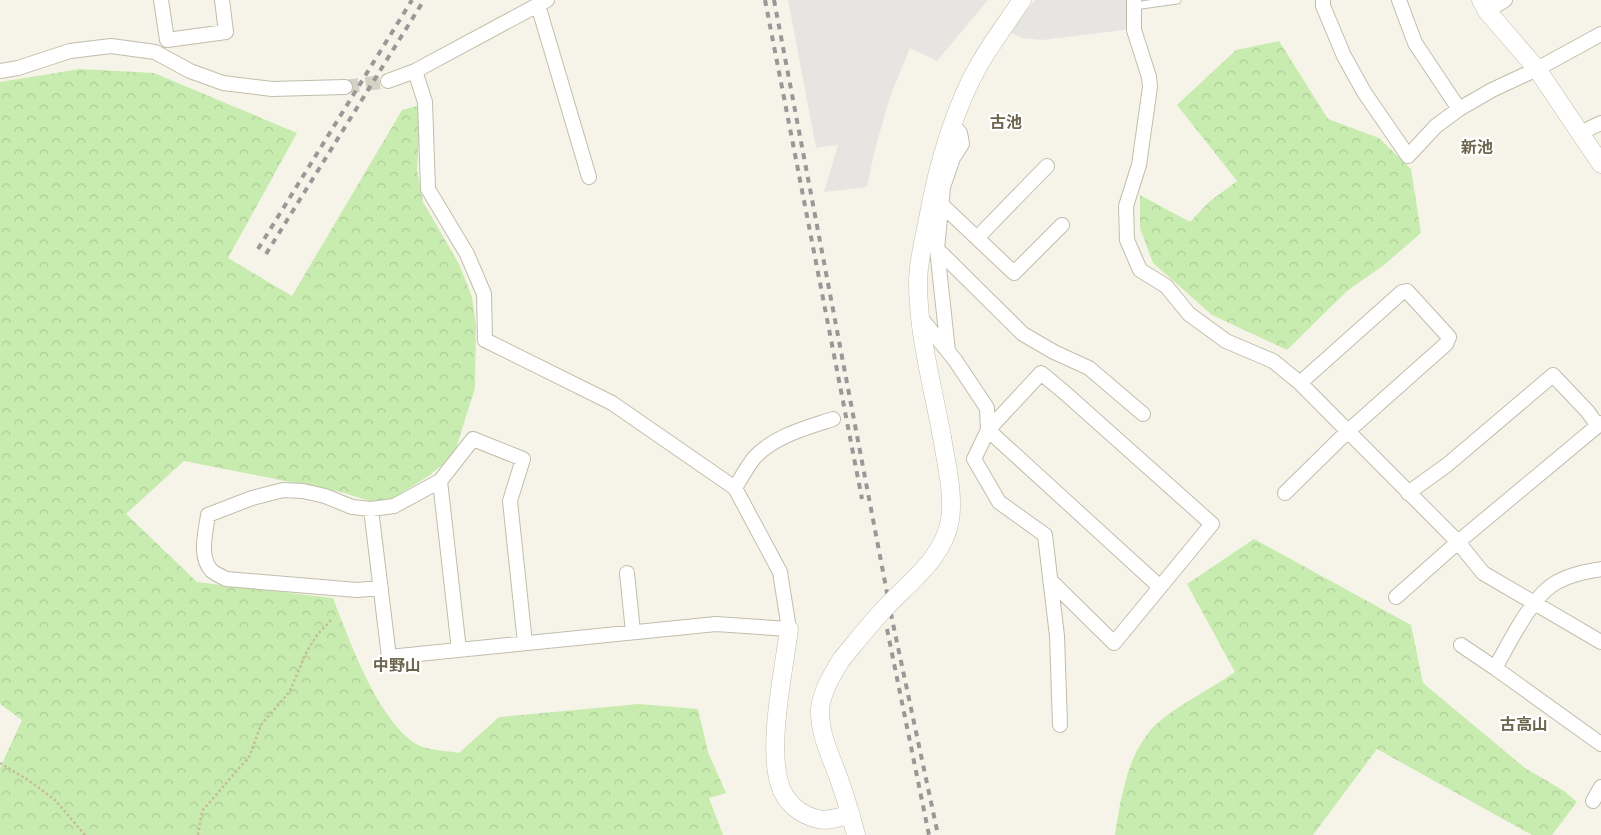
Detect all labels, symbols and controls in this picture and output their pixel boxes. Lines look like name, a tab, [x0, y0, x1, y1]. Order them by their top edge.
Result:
district label: 古池	[990, 114, 1022, 131]
district label: 新池	[1461, 139, 1493, 156]
district label: 中野山	[373, 657, 421, 674]
district label: 古高山	[1500, 716, 1548, 733]

